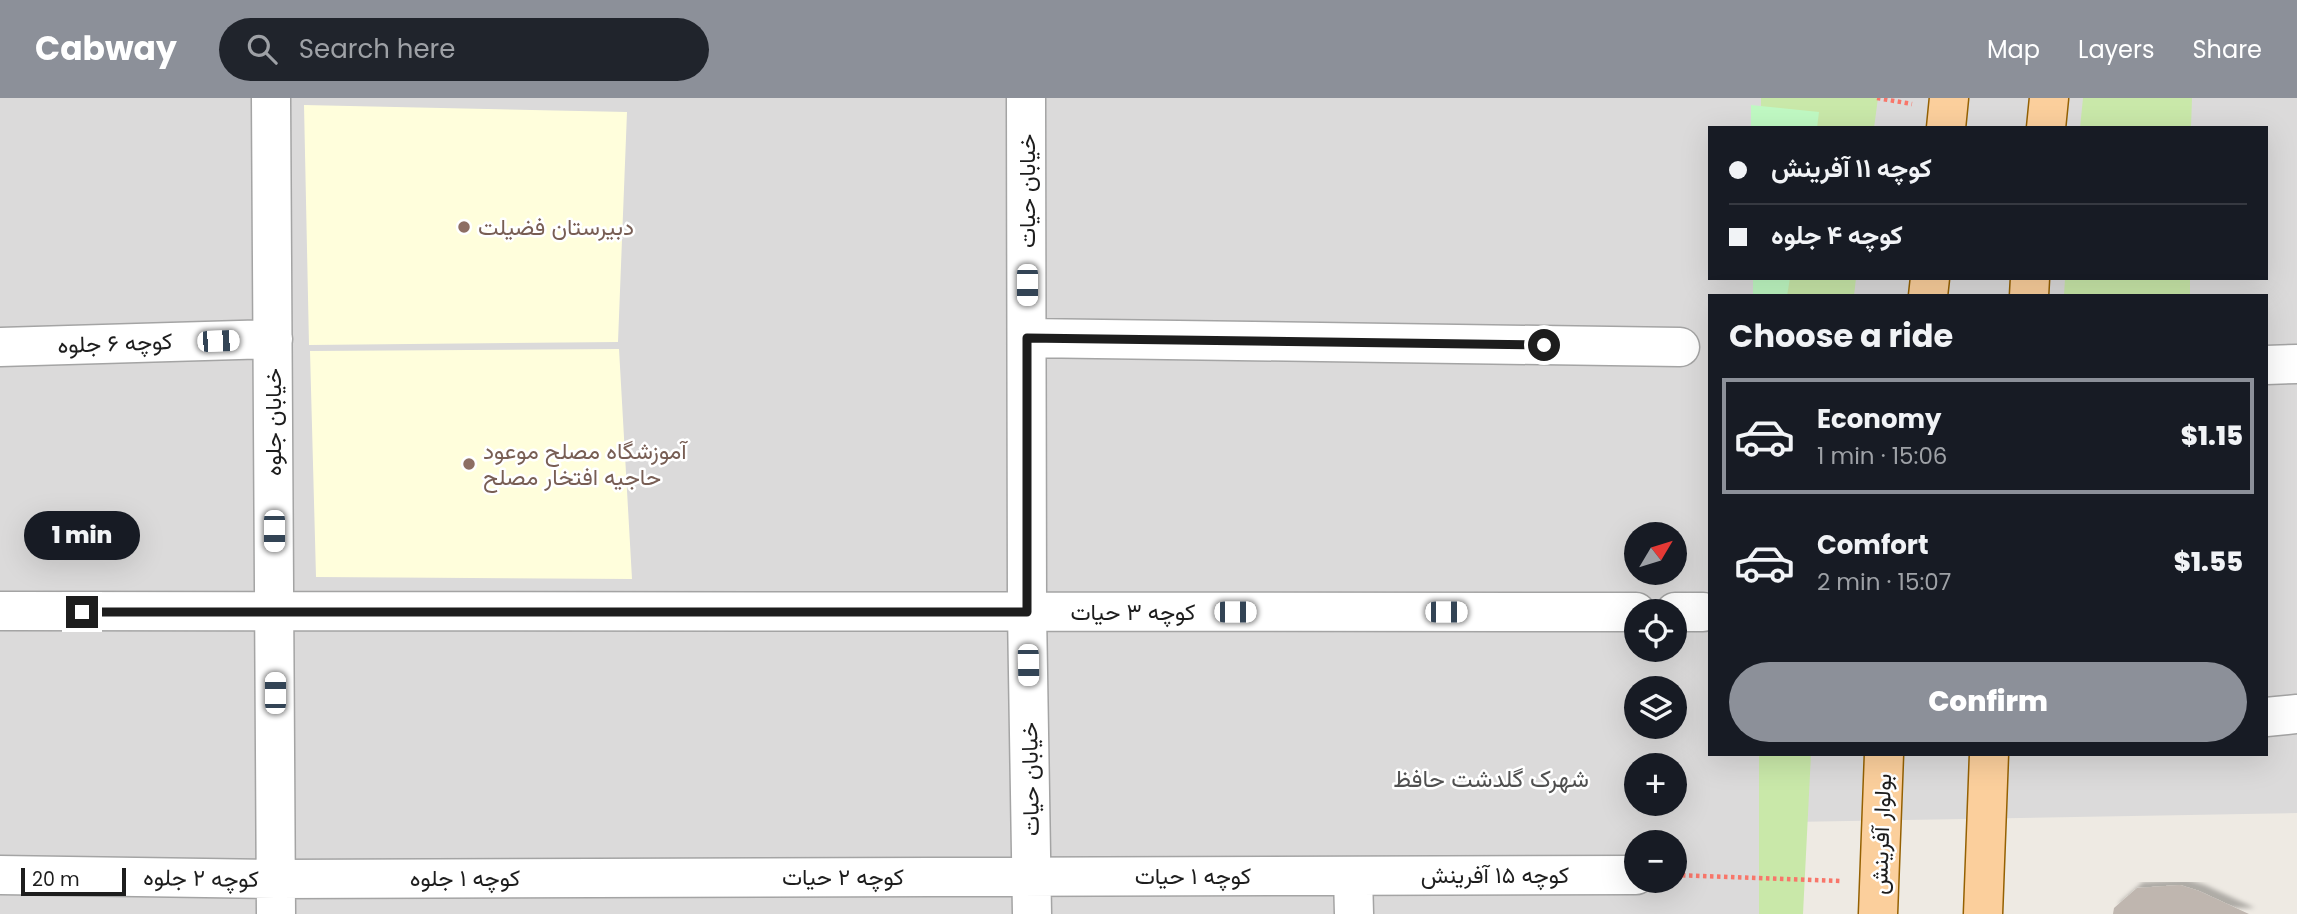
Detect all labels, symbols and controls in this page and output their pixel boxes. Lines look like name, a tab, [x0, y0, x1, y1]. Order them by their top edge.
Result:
search box	[219, 18, 709, 81]
text: Cabway	[35, 25, 177, 72]
icon: search	[243, 30, 281, 68]
text: Search here	[299, 31, 455, 67]
text: Map	[1987, 33, 2040, 66]
text: Layers	[2078, 33, 2154, 66]
text: Share	[2192, 33, 2262, 66]
street label: خیابان حیات	[1011, 134, 1043, 248]
text: کوچه ۱۱ آفرینش	[1771, 150, 1932, 186]
place label: دبیرستان فضیلت	[478, 211, 634, 243]
text: کوچه ۴ جلوه	[1771, 217, 1903, 253]
marker: دبیرستان فضیلت	[456, 219, 472, 235]
car	[1017, 264, 1038, 306]
text: Choose a ride	[1729, 313, 1953, 358]
street label: کوچه ۶ جلوه	[57, 325, 173, 361]
route start	[1528, 329, 1560, 361]
car	[197, 330, 240, 352]
street label: خیابان جلوه	[257, 368, 289, 476]
text: Economy	[1817, 401, 1941, 437]
icon: car	[1733, 405, 1796, 468]
text: $1.15	[2181, 418, 2243, 454]
place label: آموزشگاه مصلح موعود حاجیه افتخار مصلح	[483, 435, 688, 493]
text: 1 min · 15:06	[1817, 440, 1947, 472]
marker: آموزشگاه مصلح موعود حاجیه افتخار مصلح	[461, 456, 477, 472]
callout: 1 min	[24, 510, 140, 560]
car	[264, 510, 285, 552]
text: 1 min	[52, 519, 112, 551]
north arrow	[1624, 522, 1687, 584]
map controls	[1624, 522, 1687, 893]
text: Comfort	[1817, 527, 1929, 563]
icon: car	[1733, 531, 1796, 594]
text: $1.55	[2174, 544, 2243, 580]
text: 2 min · 15:07	[1817, 566, 1951, 598]
route end	[66, 596, 98, 628]
street label: کوچه ۳ حیات	[1070, 596, 1196, 628]
button: locate	[1624, 599, 1687, 662]
car	[1215, 602, 1257, 623]
car	[1426, 602, 1468, 623]
car	[1018, 644, 1039, 686]
button: Confirm	[1729, 662, 2247, 742]
car	[265, 672, 286, 714]
button: layers	[1624, 676, 1687, 739]
street label: خیابان حیات	[1013, 722, 1047, 836]
button: +	[1624, 753, 1687, 816]
district label: شهرک گلدشت حافظ	[1393, 762, 1589, 795]
street label: بولوار آفرینش	[1863, 773, 1899, 895]
button: −	[1624, 830, 1687, 893]
street label: کوچه ۱۵ آفرینش	[1421, 859, 1569, 891]
street label: کوچه ۱ حیات	[1135, 860, 1251, 892]
street label: کوچه ۲ جلوه	[143, 861, 259, 895]
street label: کوچه ۲ حیات	[782, 861, 904, 893]
street label: کوچه ۱ جلوه	[410, 862, 520, 894]
scale bar	[21, 865, 126, 897]
text: 20 m	[32, 866, 80, 893]

